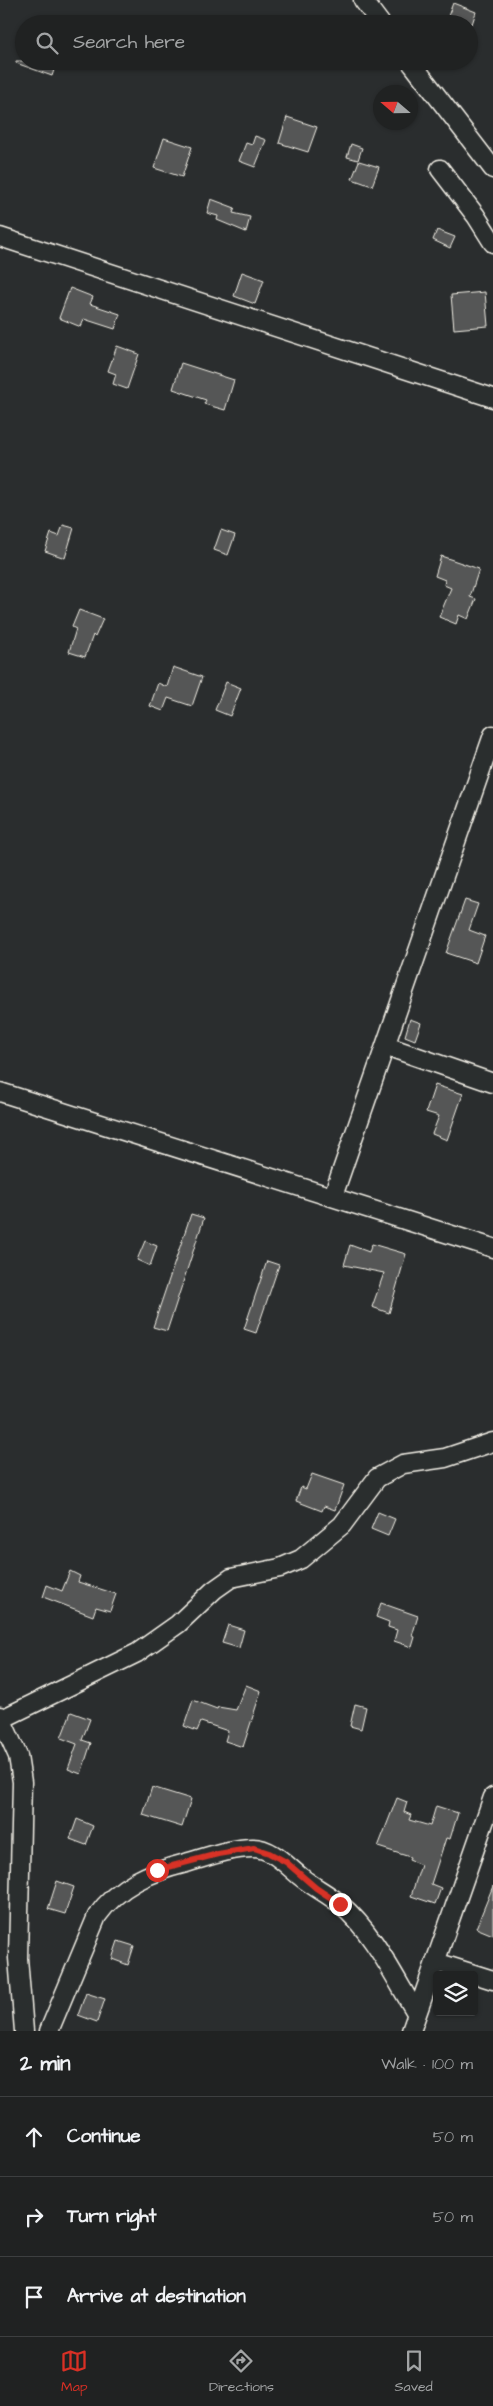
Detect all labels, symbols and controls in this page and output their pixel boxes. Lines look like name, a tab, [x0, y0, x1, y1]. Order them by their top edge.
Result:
search box	[15, 15, 478, 70]
icon: search	[33, 29, 61, 57]
text: Search here	[73, 29, 185, 56]
north arrow	[373, 85, 418, 130]
route start	[146, 1859, 169, 1882]
route end	[329, 1893, 352, 1916]
map controls	[433, 1971, 478, 2016]
button: layers	[433, 1971, 478, 2016]
text: 2 min	[20, 2049, 70, 2078]
text: Walk · 100 m	[381, 2053, 473, 2075]
icon: ahead	[20, 2123, 48, 2151]
text: Continue	[67, 2123, 141, 2150]
text: 50 m	[433, 2126, 473, 2148]
icon: right	[20, 2203, 48, 2231]
text: Turn right	[67, 2203, 156, 2230]
text: 50 m	[433, 2206, 473, 2228]
icon: arrive	[20, 2283, 48, 2311]
text: Arrive at destination	[67, 2283, 246, 2310]
tab: Map	[60, 2347, 88, 2397]
tab: Directions	[209, 2347, 274, 2397]
tab: Saved	[395, 2347, 433, 2397]

